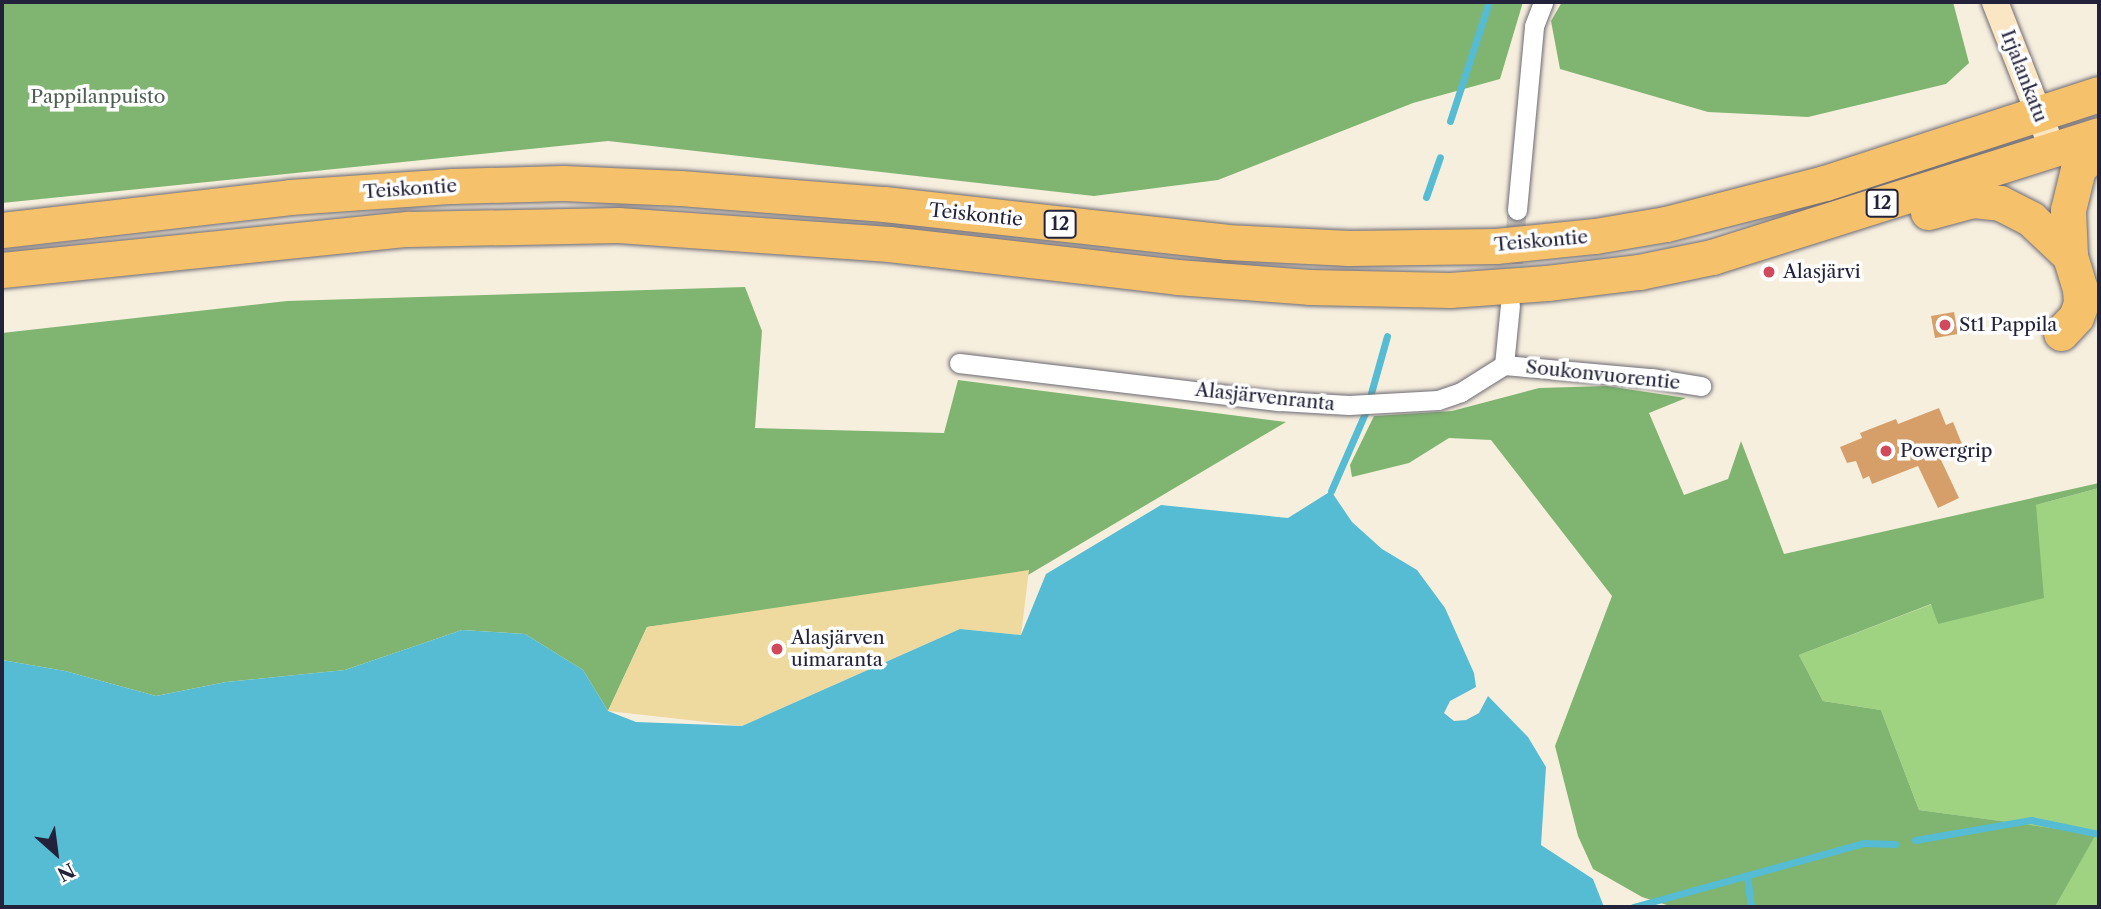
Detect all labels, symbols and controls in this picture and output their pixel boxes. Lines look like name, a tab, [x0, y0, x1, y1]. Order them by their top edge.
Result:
street label: Irjalankatu	[1996, 27, 2052, 125]
park label: Pappilanpuisto	[31, 86, 165, 108]
street label: Teiskontie	[362, 174, 458, 204]
road number: 12	[1864, 188, 1899, 218]
street label: Teiskontie	[928, 199, 1024, 231]
road number: 12	[1042, 210, 1078, 238]
street label: Teiskontie	[1493, 226, 1589, 256]
place label: Alasjärvi	[1783, 261, 1861, 283]
marker: Alasjärvi	[1761, 264, 1777, 280]
place label: St1 Pappila	[1959, 314, 2057, 336]
marker: St1 Pappila	[1937, 317, 1953, 333]
street label: Soukonvuorentie	[1525, 356, 1681, 394]
street label: Alasjärvenranta	[1194, 378, 1336, 416]
place label: Powergrip	[1900, 440, 1992, 462]
marker: Powergrip	[1878, 443, 1894, 459]
place label: Alasjärven uimaranta	[791, 627, 885, 671]
marker: Alasjärven uimaranta	[769, 641, 785, 657]
north arrow	[21, 818, 91, 888]
text: N	[53, 858, 79, 886]

